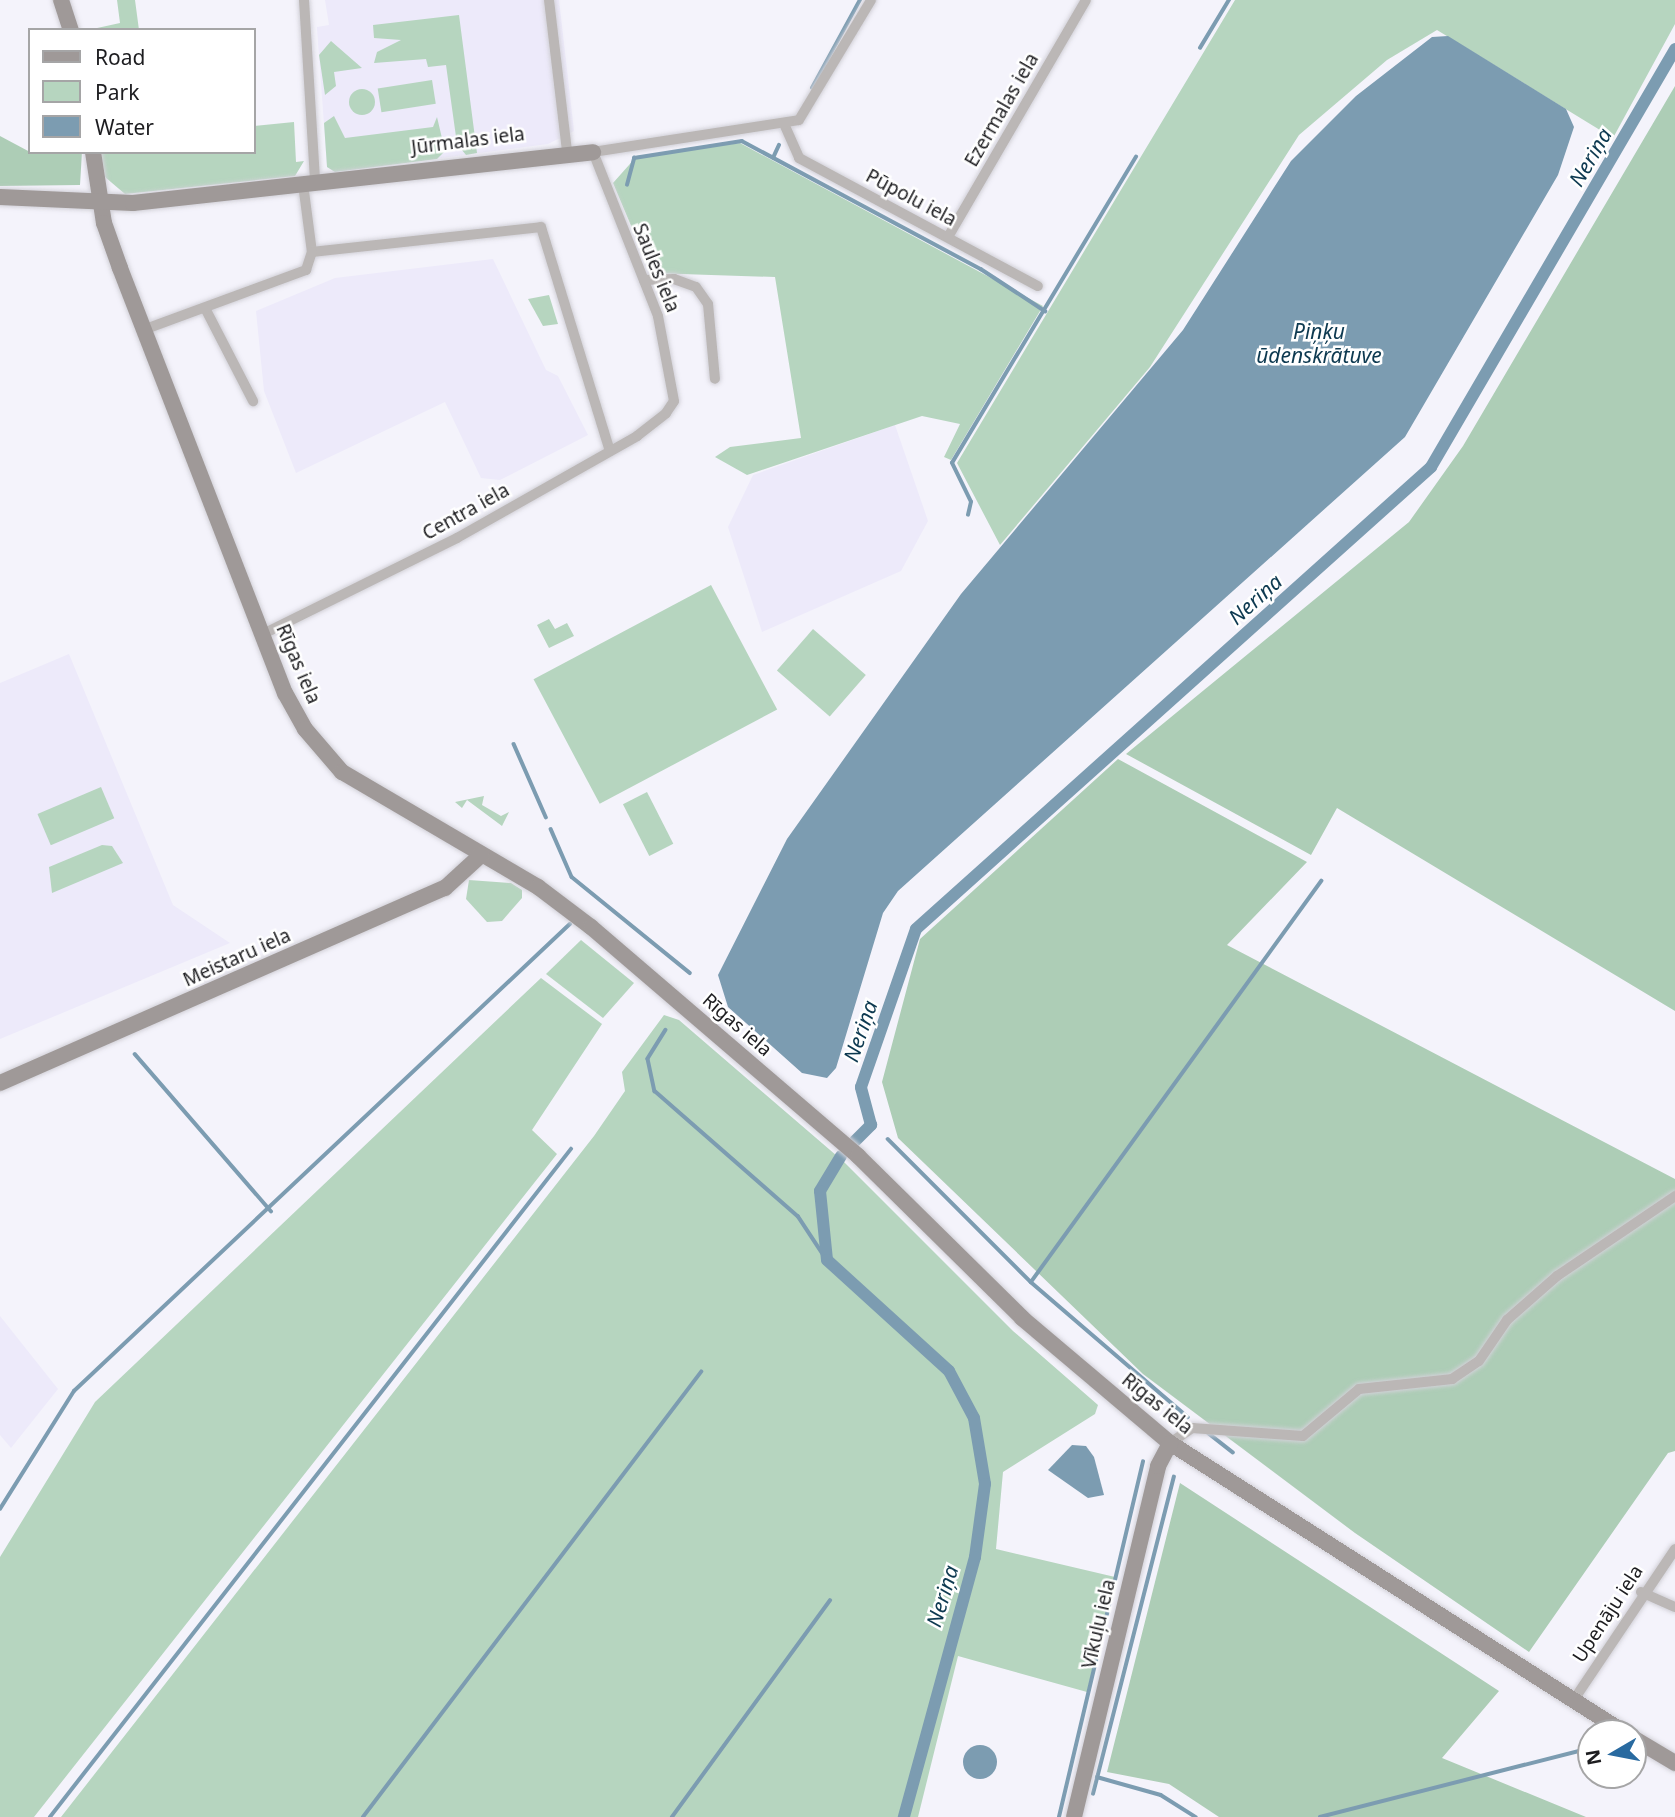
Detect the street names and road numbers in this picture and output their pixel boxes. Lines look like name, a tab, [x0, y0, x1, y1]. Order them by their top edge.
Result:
street label: Ezermalas iela	[960, 49, 1044, 171]
street label: Jūrmalas iela	[410, 123, 526, 159]
street label: Pūpolu iela	[862, 165, 960, 231]
street label: Saules iela	[628, 220, 684, 316]
street label: Centra iela	[419, 479, 513, 545]
street label: Rīgas iela	[271, 621, 325, 707]
street label: Meistaru iela	[180, 924, 294, 992]
street label: Rīgas iela	[698, 989, 776, 1061]
street label: Rīgas iela	[1117, 1369, 1197, 1439]
street label: Upenāju iela	[1568, 1561, 1648, 1667]
street label: Vīkuļu iela	[1078, 1577, 1120, 1671]

